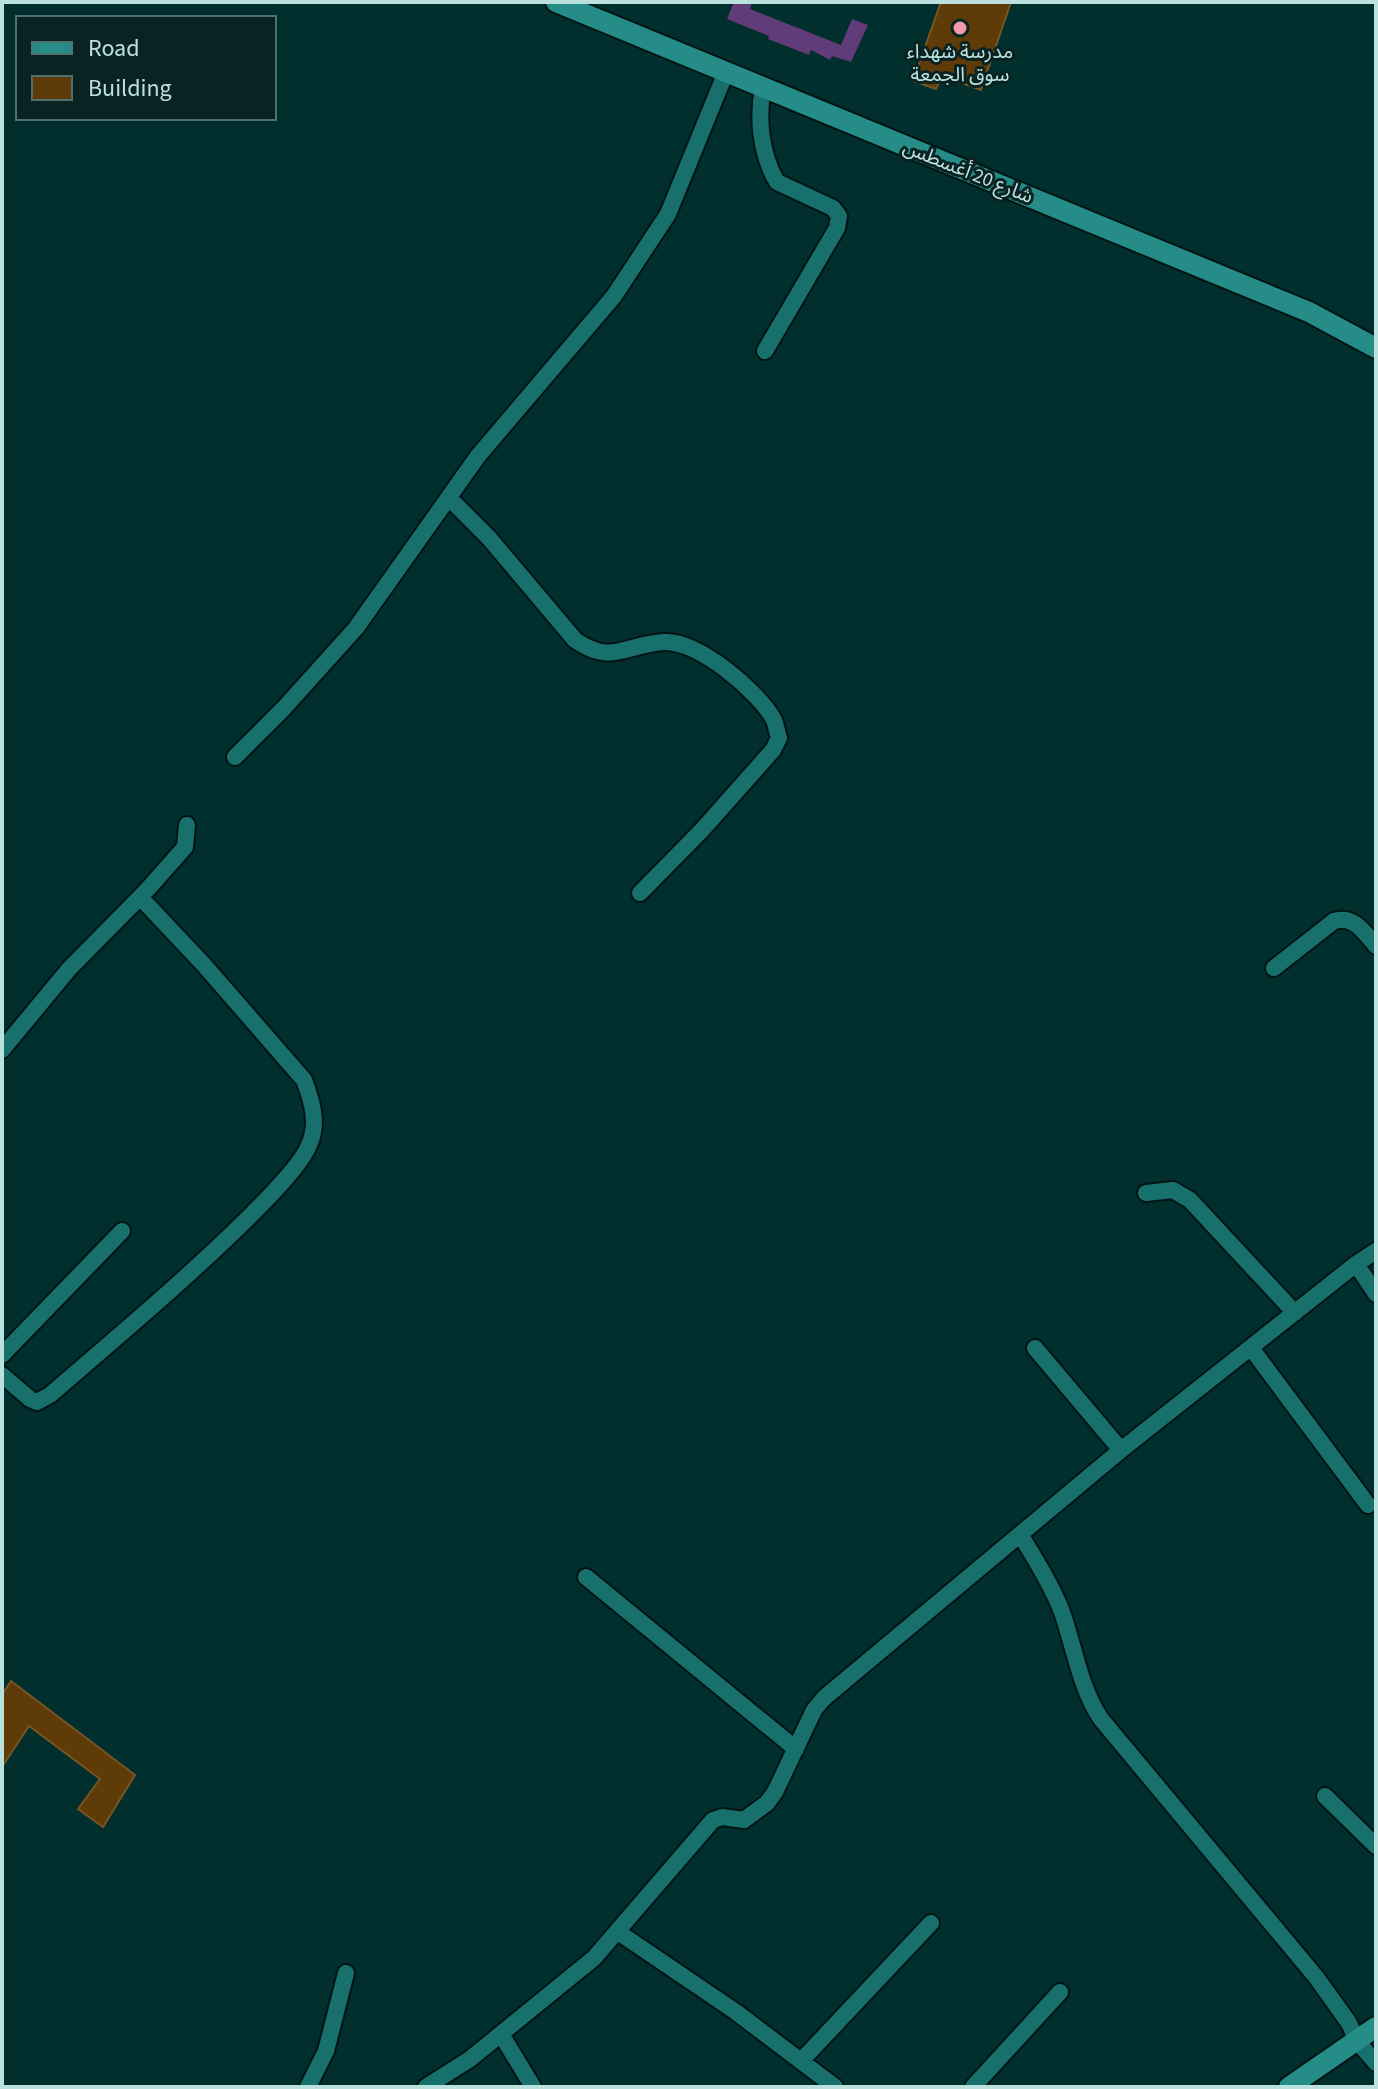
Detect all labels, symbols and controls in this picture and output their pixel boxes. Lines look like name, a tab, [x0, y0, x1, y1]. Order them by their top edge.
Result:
legend	[16, 16, 276, 120]
marker: مدرسة شهداء سوق الجمعة	[951, 19, 969, 37]
text: Road	[88, 31, 140, 66]
place label: مدرسة شهداء سوق الجمعة	[907, 38, 1013, 89]
text: Building	[88, 71, 172, 106]
street label: شارع 20 أغسطس	[899, 133, 1037, 211]

